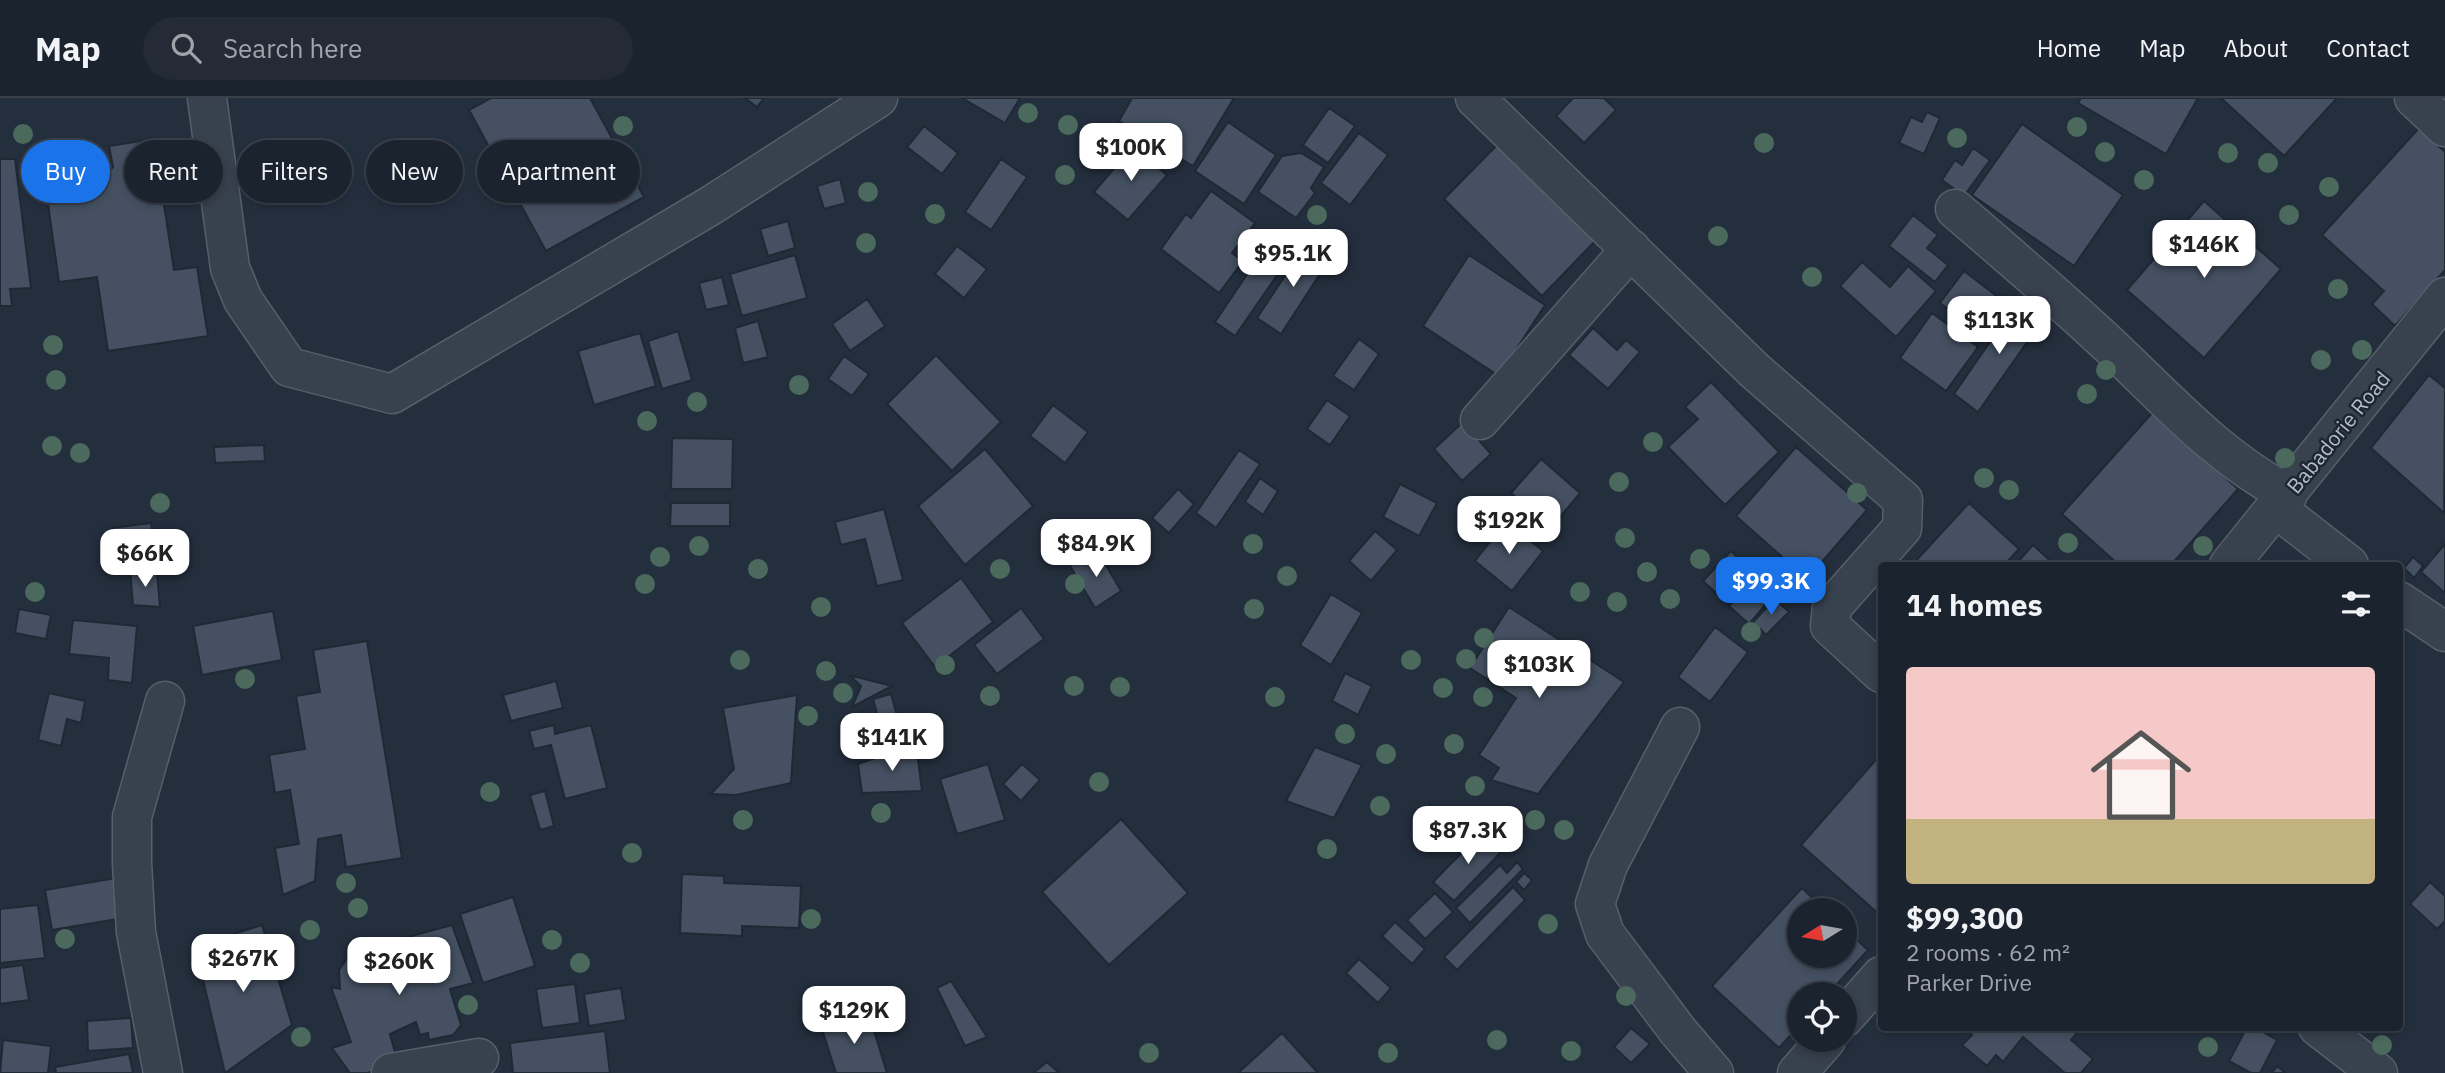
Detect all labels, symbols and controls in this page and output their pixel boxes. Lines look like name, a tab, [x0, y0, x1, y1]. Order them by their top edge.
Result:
search box	[143, 17, 633, 80]
text: Map	[35, 27, 101, 70]
icon: search	[167, 29, 205, 67]
text: Search here	[223, 31, 362, 65]
text: Home	[2037, 32, 2101, 64]
text: Map	[2139, 32, 2185, 64]
text: About	[2223, 32, 2288, 64]
text: Contact	[2326, 32, 2410, 64]
pin: $100K	[1082, 123, 1180, 183]
text: $100K	[1095, 131, 1167, 161]
chip: Buy	[21, 140, 110, 203]
chip: Rent	[124, 140, 223, 203]
chip: Filters	[237, 140, 352, 203]
chip: New	[366, 140, 463, 203]
chip: Apartment	[477, 140, 640, 203]
pin: $146K	[2155, 220, 2253, 280]
text: $146K	[2168, 228, 2240, 258]
pin: $95.1K	[1236, 230, 1350, 289]
text: $95.1K	[1254, 237, 1332, 267]
pin: $113K	[1950, 296, 2048, 356]
text: $113K	[1963, 304, 2035, 334]
street label: Babadorie Road	[2280, 365, 2396, 499]
pin: $192K	[1460, 496, 1558, 556]
text: $192K	[1473, 504, 1545, 534]
pin: $84.9K	[1039, 519, 1153, 579]
text: $84.9K	[1057, 527, 1135, 557]
pin: $66K	[104, 530, 186, 589]
text: $66K	[116, 537, 174, 567]
pin: $99.3K	[1714, 558, 1828, 617]
text: $99.3K	[1732, 565, 1810, 595]
text: 14 homes	[1906, 585, 2043, 624]
icon: filters	[2337, 585, 2375, 623]
pin: $103K	[1490, 640, 1588, 700]
text: $103K	[1503, 648, 1575, 678]
icon: home	[2078, 712, 2204, 838]
pin: $141K	[843, 714, 941, 773]
text: $141K	[856, 721, 928, 751]
pin: $87.3K	[1411, 806, 1525, 866]
text: $87.3K	[1429, 814, 1507, 844]
north arrow	[1787, 898, 1857, 968]
map controls	[1787, 898, 1857, 1052]
text: $99,300	[1906, 898, 2023, 937]
pin: $267K	[194, 934, 292, 994]
pin: $260K	[350, 937, 448, 997]
text: 2 rooms · 62 m²	[1906, 937, 2070, 967]
text: $267K	[207, 942, 279, 972]
text: $260K	[363, 945, 435, 975]
text: Parker Drive	[1906, 967, 2032, 997]
button: locate	[1787, 982, 1857, 1052]
pin: $129K	[805, 986, 903, 1046]
text: $129K	[818, 994, 890, 1024]

